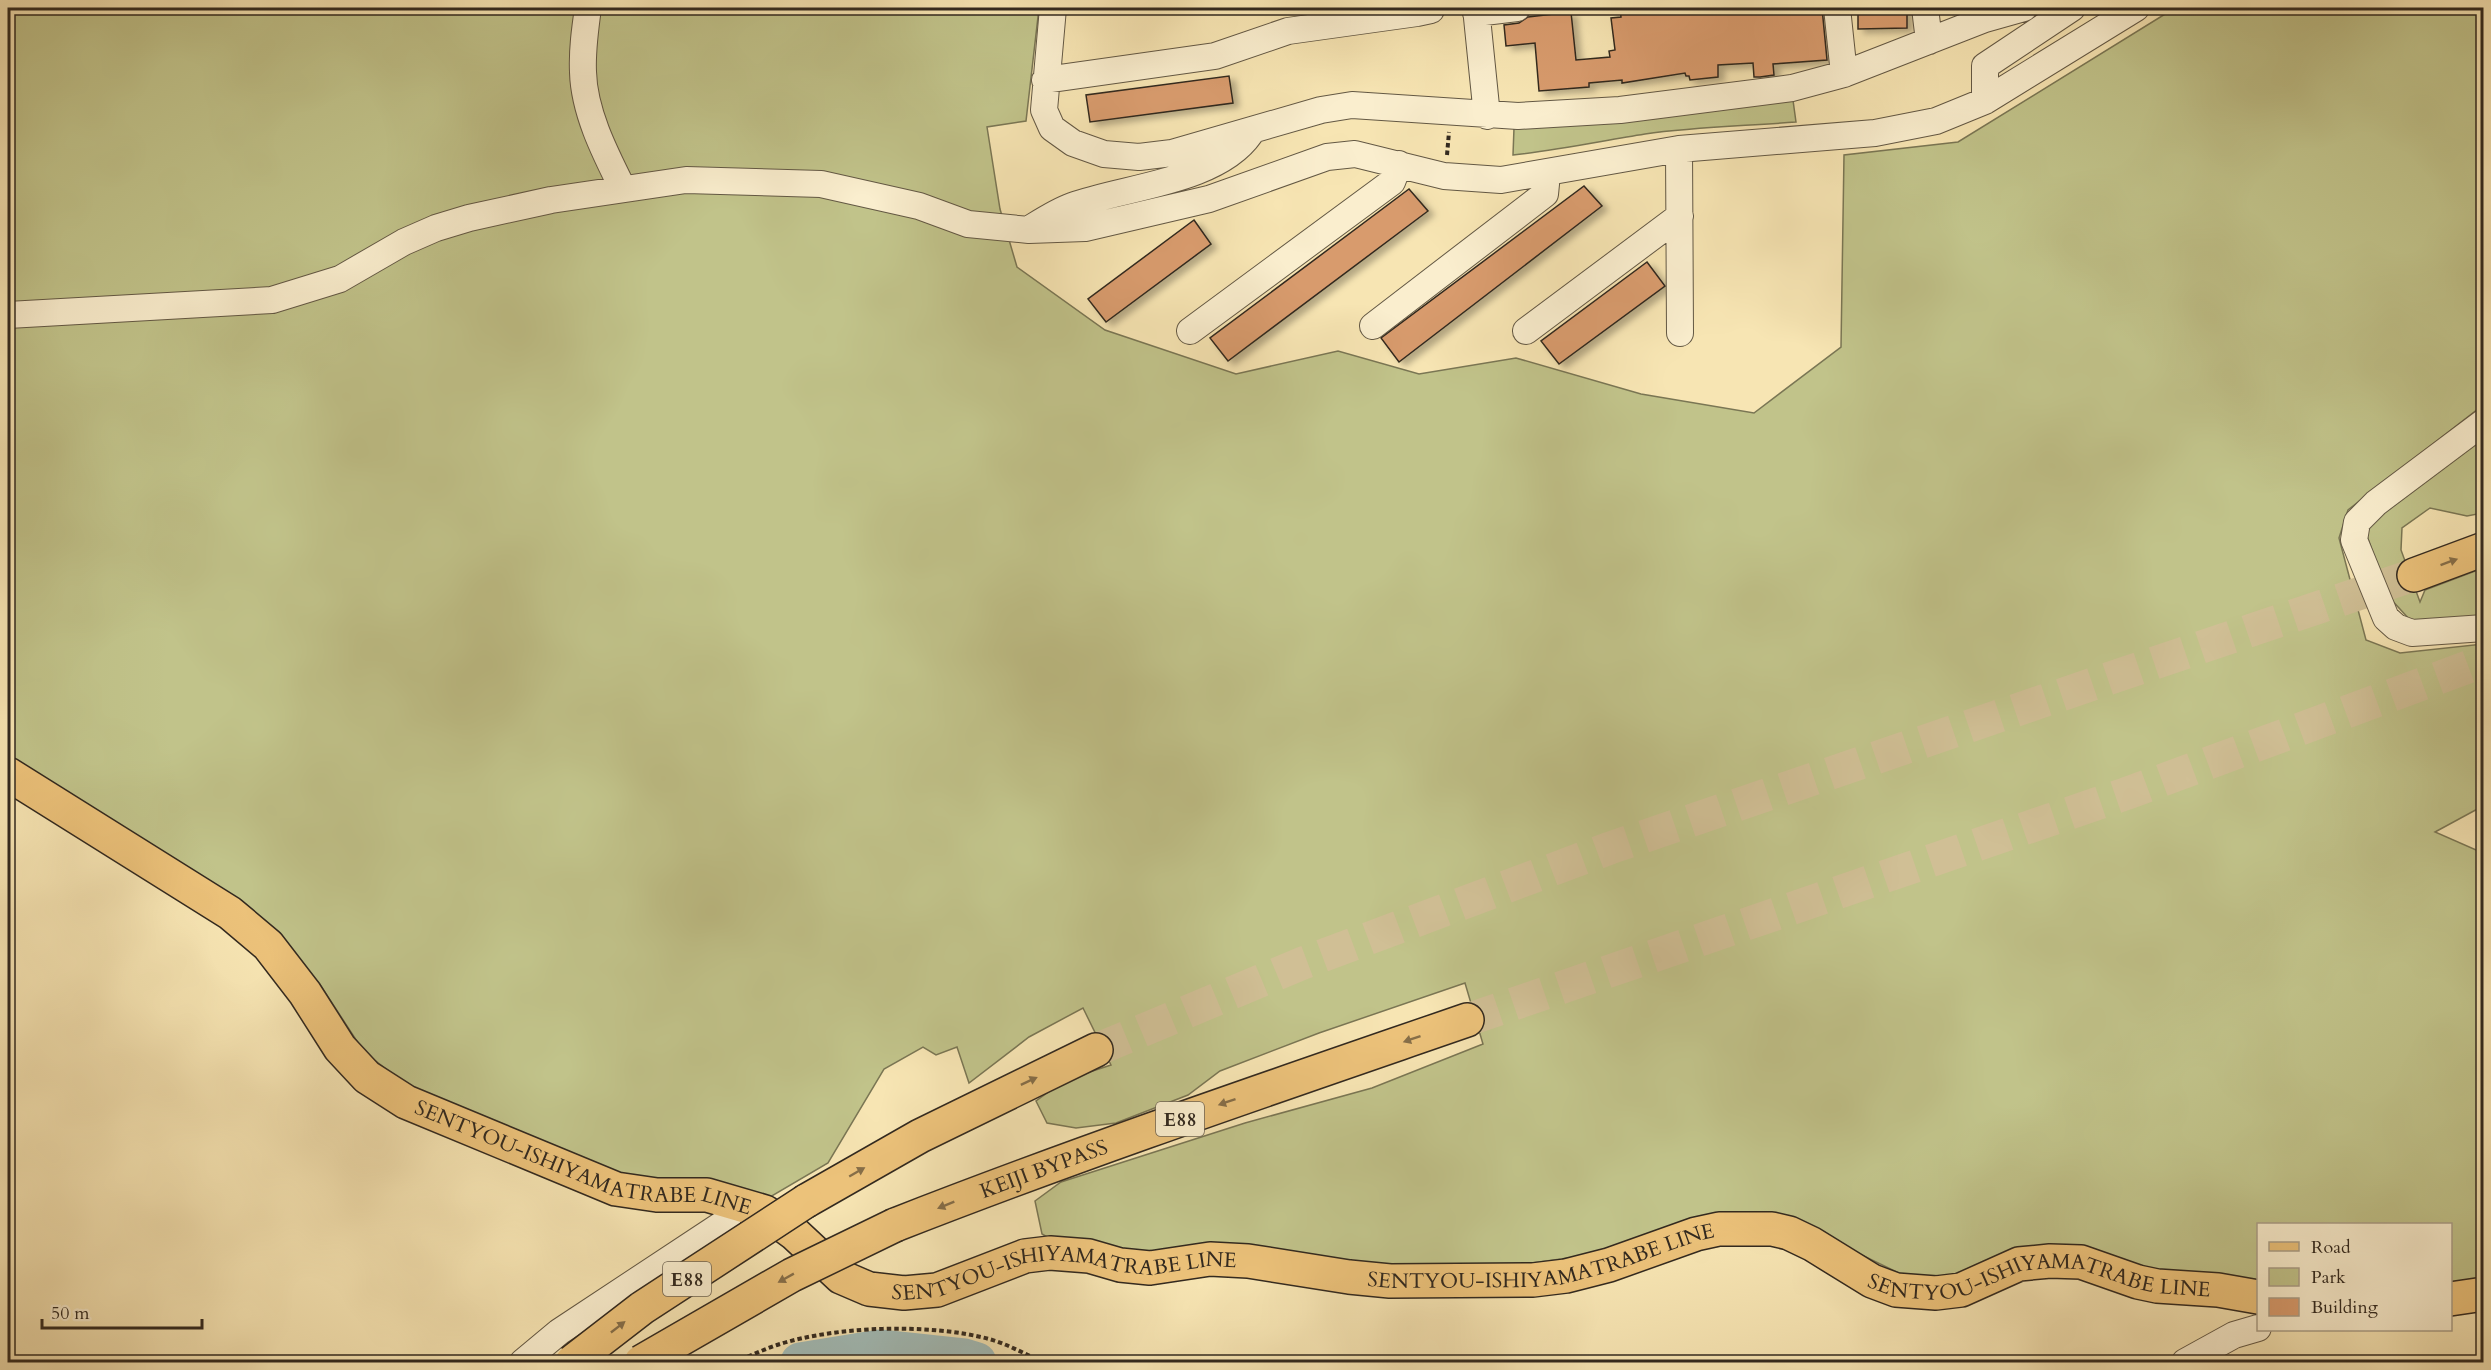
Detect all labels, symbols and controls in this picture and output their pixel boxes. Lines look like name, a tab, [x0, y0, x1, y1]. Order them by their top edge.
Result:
one-way arrow	[2440, 557, 2458, 566]
one-way arrow	[1403, 1035, 1421, 1044]
one-way arrow	[1021, 1077, 1038, 1086]
street label: SENTYOU-ISHIYAMATRABE LINE	[410, 1093, 755, 1222]
one-way arrow	[1218, 1098, 1236, 1108]
road number: E88	[1156, 1102, 1204, 1136]
street label: KEIJI BYPASS	[976, 1133, 1112, 1206]
one-way arrow	[849, 1167, 866, 1177]
one-way arrow	[937, 1201, 955, 1210]
street label: SENTYOU-ISHIYAMATRABE LINE	[1366, 1216, 1717, 1296]
legend	[2257, 1223, 2452, 1331]
text: Road	[2311, 1235, 2351, 1260]
street label: SENTYOU-ISHIYAMATRABE LINE	[890, 1239, 1237, 1308]
street label: SENTYOU-ISHIYAMATRABE LINE	[1863, 1247, 2211, 1308]
road number: E88	[663, 1262, 711, 1296]
text: Park	[2311, 1265, 2346, 1290]
one-way arrow	[778, 1273, 794, 1284]
scale bar	[42, 1292, 202, 1330]
text: Building	[2311, 1295, 2379, 1320]
text: 50 m	[51, 1301, 90, 1326]
one-way arrow	[611, 1321, 626, 1333]

